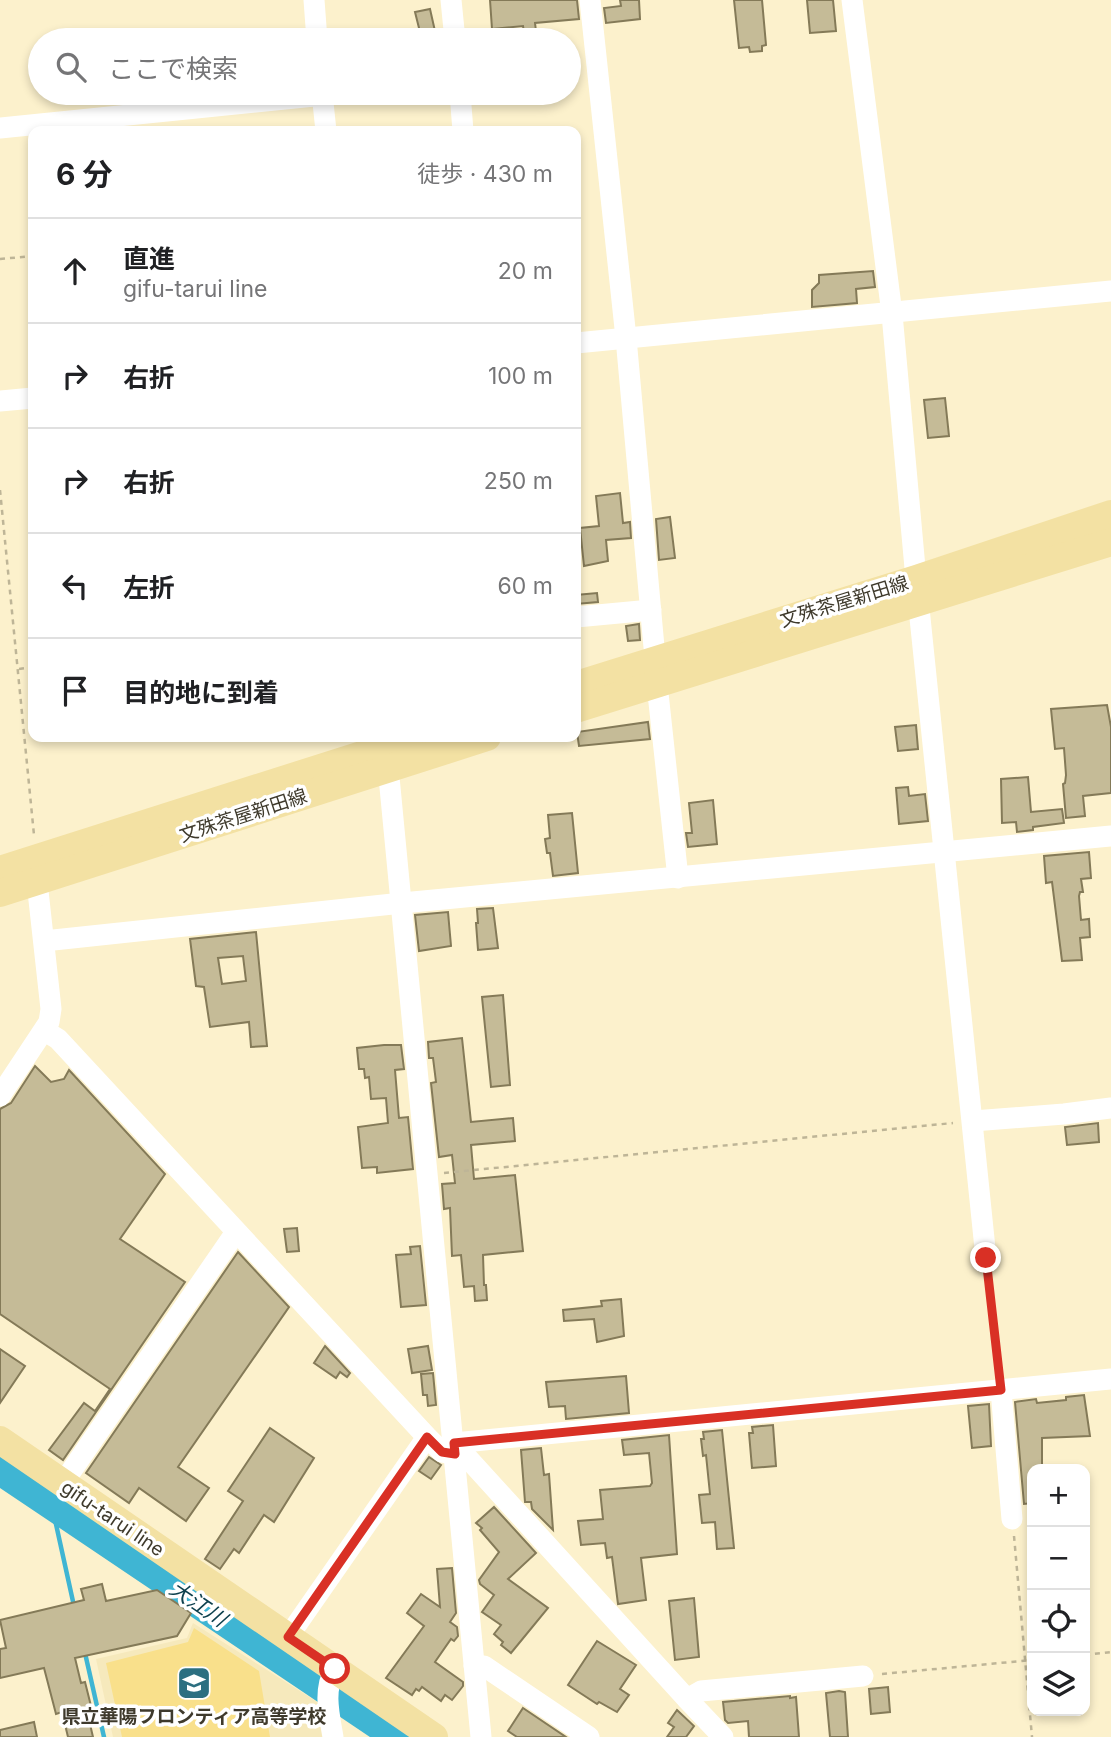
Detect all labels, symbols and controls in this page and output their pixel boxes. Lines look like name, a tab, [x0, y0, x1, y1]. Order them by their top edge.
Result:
search box	[28, 28, 581, 105]
icon: search	[52, 48, 90, 86]
text: ここで検索	[108, 53, 238, 84]
text: 6 分	[56, 156, 113, 192]
text: 徒歩 · 430 m	[417, 160, 553, 188]
text: 直進	[123, 243, 175, 274]
icon: ahead	[56, 252, 94, 290]
text: 20 m	[498, 257, 553, 285]
text: gifu-tarui line	[123, 275, 267, 303]
icon: right	[56, 357, 94, 395]
text: 右折	[123, 362, 175, 393]
text: 100 m	[488, 362, 553, 390]
icon: right	[56, 462, 94, 500]
text: 右折	[123, 467, 175, 498]
text: 250 m	[484, 467, 553, 495]
icon: left	[56, 567, 94, 605]
street label: 文殊茶屋新田線	[777, 571, 911, 632]
text: 左折	[123, 572, 175, 603]
text: 60 m	[498, 572, 553, 600]
icon: arrive	[56, 672, 94, 710]
text: 目的地に到着	[123, 677, 279, 708]
street label: 文殊茶屋新田線	[176, 784, 310, 847]
route end	[970, 1242, 1001, 1273]
map controls	[1027, 1464, 1090, 1716]
button: +	[1027, 1464, 1090, 1527]
street label: gifu-tarui line	[57, 1476, 169, 1561]
button: −	[1027, 1527, 1090, 1590]
water label: 大江川	[165, 1576, 233, 1633]
button: locate	[1027, 1590, 1090, 1653]
route start	[319, 1653, 350, 1684]
button: layers	[1027, 1653, 1090, 1716]
school or university icon: 県立華陽フロンティア高等学校	[175, 1664, 213, 1702]
place label: 県立華陽フロンティア高等学校	[62, 1705, 326, 1728]

